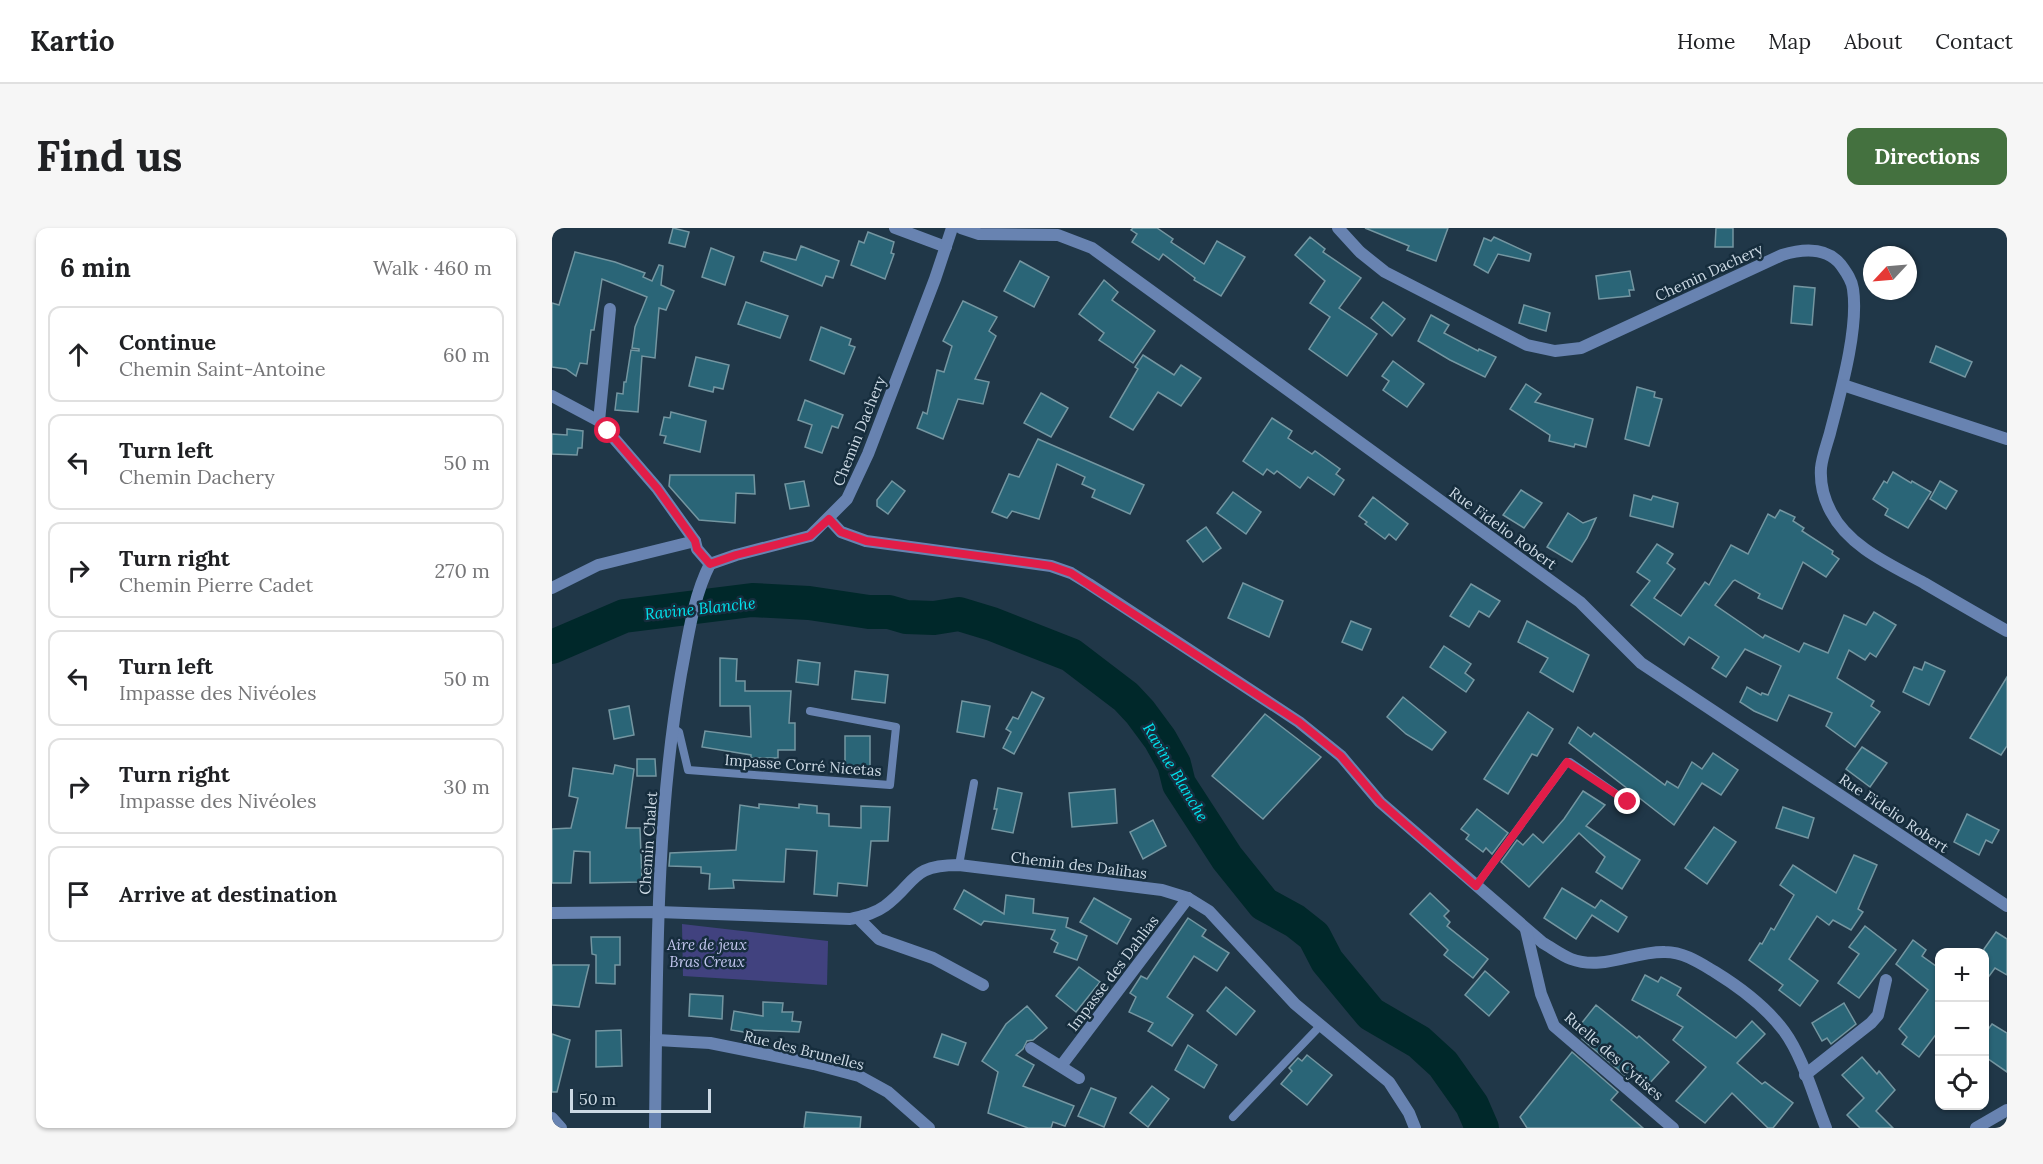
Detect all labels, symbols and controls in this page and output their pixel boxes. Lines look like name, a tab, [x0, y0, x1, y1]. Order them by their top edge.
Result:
text: Kartio	[30, 23, 114, 59]
text: Home	[1677, 28, 1735, 55]
text: Map	[1768, 28, 1811, 55]
text: About	[1844, 28, 1902, 55]
text: Contact	[1935, 28, 2013, 55]
button: Directions	[1847, 128, 2007, 185]
text: Find us	[36, 129, 182, 183]
street label: Chemin Dachery	[1652, 239, 1766, 305]
north arrow	[1863, 246, 1917, 300]
text: 6 min	[60, 251, 131, 284]
text: Walk · 460 m	[373, 255, 492, 280]
text: Continue	[119, 328, 216, 356]
icon: ahead	[62, 338, 95, 371]
text: 60 m	[443, 342, 490, 367]
text: Chemin Saint-Antoine	[119, 356, 326, 381]
street label: Chemin Dachery	[828, 373, 890, 489]
route start	[594, 417, 620, 443]
text: Turn left	[119, 436, 213, 464]
icon: left	[62, 446, 95, 479]
text: 50 m	[444, 450, 490, 475]
text: Chemin Dachery	[119, 464, 275, 489]
street label: Rue Fidelio Robert	[1446, 483, 1561, 574]
text: Turn right	[119, 544, 230, 572]
icon: right	[62, 554, 95, 587]
text: 270 m	[434, 558, 490, 583]
text: Chemin Pierre Cadet	[119, 572, 313, 597]
water label: Ravine Blanche	[644, 592, 757, 624]
text: Turn left	[119, 652, 213, 680]
icon: left	[62, 662, 95, 695]
text: 50 m	[444, 666, 490, 691]
text: Impasse des Nivéoles	[119, 680, 316, 705]
water label: Ravine Blanche	[1139, 719, 1213, 825]
street label: Impasse Corré Nicetas	[724, 750, 882, 780]
text: Turn right	[119, 760, 230, 788]
street label: Rue Fidelio Robert	[1836, 769, 1953, 857]
icon: right	[62, 770, 95, 803]
text: 30 m	[443, 774, 490, 799]
text: Impasse des Nivéoles	[119, 788, 316, 813]
route end	[1614, 788, 1640, 814]
street label: Chemin Chalet	[635, 791, 661, 895]
street label: Chemin des Dalihas	[1010, 847, 1148, 883]
icon: arrive	[62, 878, 95, 911]
text: Arrive at destination	[119, 880, 337, 908]
street label: Impasse des Dahlias	[1063, 911, 1163, 1035]
park label: Aire de jeux Bras Creux	[666, 935, 747, 971]
map controls	[1935, 948, 1989, 1110]
button: +	[1935, 948, 1989, 1002]
button: −	[1935, 1002, 1989, 1056]
street label: Ruelle des Cytises	[1560, 1008, 1668, 1104]
street label: Rue des Brunelles	[742, 1026, 866, 1074]
button: locate	[1935, 1056, 1989, 1110]
scale bar	[570, 1086, 711, 1114]
text: 50 m	[579, 1089, 616, 1109]

